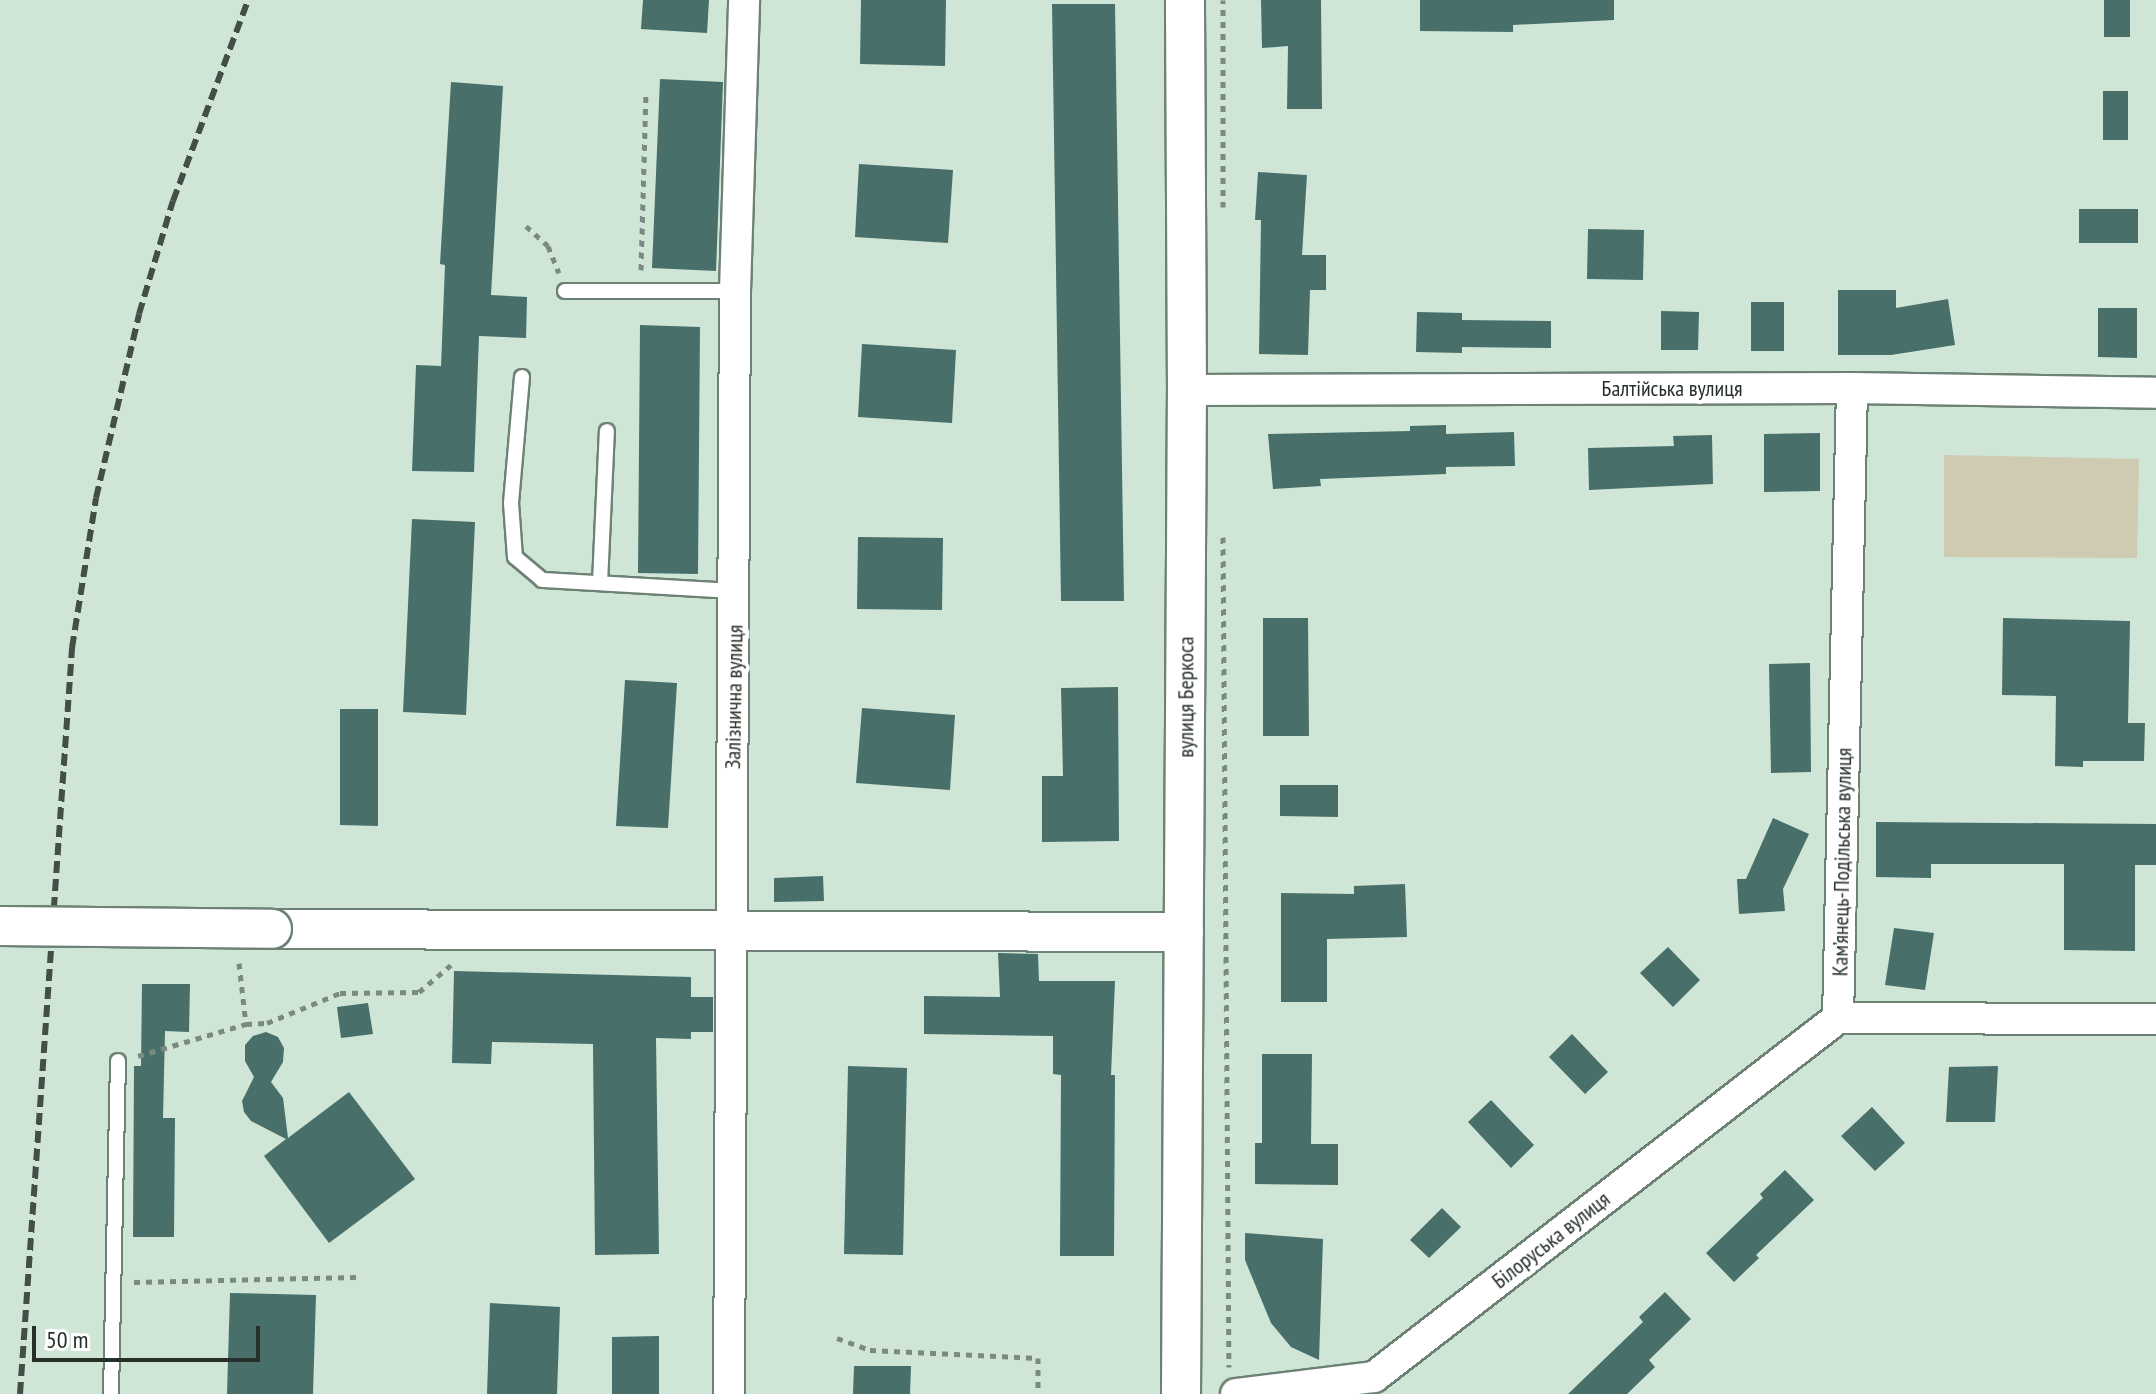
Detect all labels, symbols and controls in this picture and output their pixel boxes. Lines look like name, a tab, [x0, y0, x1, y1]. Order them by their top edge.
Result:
street label: Балтійська вулиця	[1602, 376, 1742, 402]
street label: Залізнична вулиця	[720, 625, 748, 769]
street label: вулиця Беркоса	[1173, 636, 1199, 758]
street label: Кам’янець-Подільська вулиця	[1827, 747, 1857, 977]
street label: Білоруська вулиця	[1487, 1186, 1615, 1294]
scale bar	[36, 1310, 264, 1360]
text: 50 m	[46, 1324, 88, 1355]

